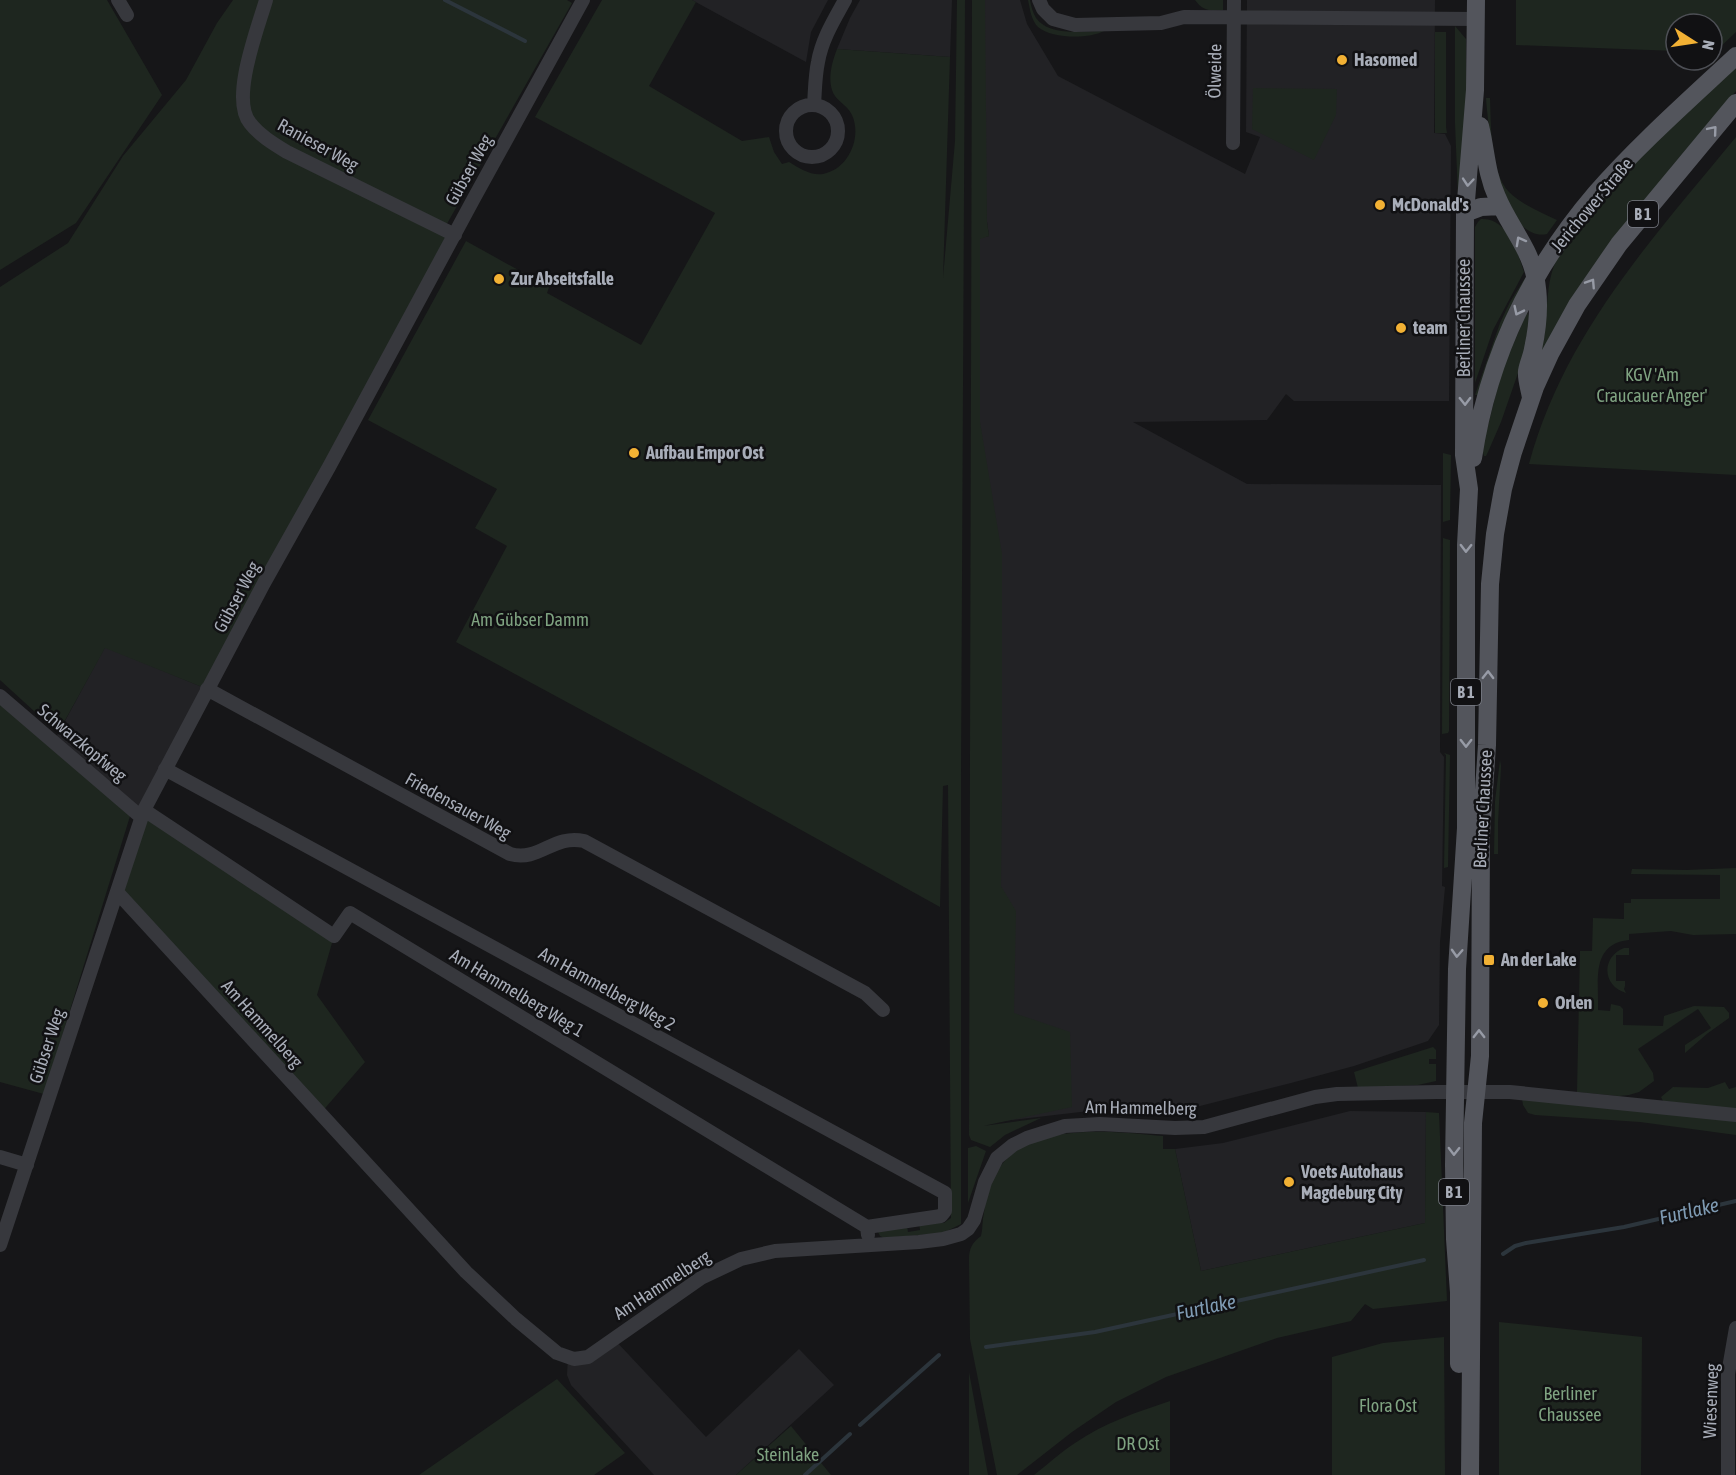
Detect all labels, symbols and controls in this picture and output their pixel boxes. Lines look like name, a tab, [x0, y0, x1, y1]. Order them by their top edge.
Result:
north arrow	[1664, 12, 1724, 72]
text: N	[1699, 39, 1718, 52]
street label: Ölweide	[1204, 43, 1225, 99]
place label: Hasomed	[1354, 49, 1417, 70]
marker: Hasomed	[1335, 53, 1349, 67]
street label: Ranieser Weg	[274, 114, 363, 175]
one-way arrow	[1705, 126, 1716, 137]
street label: Gübser Weg	[441, 131, 497, 209]
street label: Jerichower Straße	[1546, 153, 1637, 256]
one-way arrow	[1461, 177, 1474, 186]
place label: McDonald's	[1392, 194, 1469, 215]
marker: McDonald's	[1373, 198, 1387, 212]
road number: B 1	[1628, 201, 1658, 227]
one-way arrow	[1516, 237, 1527, 247]
street label: Berliner Chaussee	[1453, 259, 1474, 377]
place label: Zur Abseitsfalle	[511, 268, 614, 289]
marker: Zur Abseitsfalle	[492, 272, 506, 286]
one-way arrow	[1584, 279, 1596, 289]
one-way arrow	[1514, 304, 1525, 315]
place label: team	[1412, 317, 1448, 338]
marker: team	[1394, 321, 1408, 335]
park label: KGV 'Am Craucauer Anger'	[1596, 364, 1708, 406]
one-way arrow	[1458, 396, 1471, 405]
place label: Aufbau Empor Ost	[645, 442, 765, 463]
marker: Aufbau Empor Ost	[627, 446, 641, 460]
one-way arrow	[1460, 543, 1473, 552]
street label: Gübser Weg	[209, 557, 264, 636]
park label: Am Gübser Damm	[471, 609, 589, 630]
one-way arrow	[1482, 670, 1494, 679]
road number: B 1	[1451, 679, 1481, 705]
street label: Schwarzkopfweg	[34, 699, 131, 786]
one-way arrow	[1460, 738, 1472, 747]
street label: Berliner Chaussee	[1469, 749, 1496, 869]
street label: Friedensauer Weg	[402, 768, 515, 843]
street label: Am Hammelberg Weg 2	[535, 942, 679, 1035]
street label: Am Hammelberg Weg 1	[446, 944, 588, 1041]
one-way arrow	[1451, 948, 1464, 957]
place label: An der Lake	[1500, 949, 1577, 970]
marker: An der Lake	[1482, 953, 1496, 967]
street label: Am Hammelberg	[217, 975, 308, 1072]
place label: Orlen	[1555, 992, 1593, 1013]
marker: Orlen	[1536, 996, 1550, 1010]
street label: Gübser Weg	[25, 1006, 69, 1086]
one-way arrow	[1473, 1029, 1485, 1038]
street label: Am Hammelberg	[1085, 1096, 1197, 1119]
one-way arrow	[1448, 1146, 1460, 1155]
place label: Voets Autohaus Magdeburg City	[1300, 1161, 1404, 1203]
marker: Voets Autohaus Magdeburg City	[1282, 1175, 1296, 1189]
road number: B 1	[1439, 1179, 1469, 1205]
water label: Furtlake	[1657, 1192, 1721, 1229]
street label: Am Hammelberg	[609, 1245, 714, 1324]
water label: Furtlake	[1174, 1289, 1238, 1324]
street label: Wiesenweg	[1699, 1363, 1722, 1439]
park label: Berliner Chaussee	[1539, 1383, 1601, 1425]
park label: Flora Ost	[1359, 1395, 1417, 1416]
park label: DR Ost	[1116, 1433, 1160, 1454]
park label: Steinlake	[757, 1444, 819, 1465]

